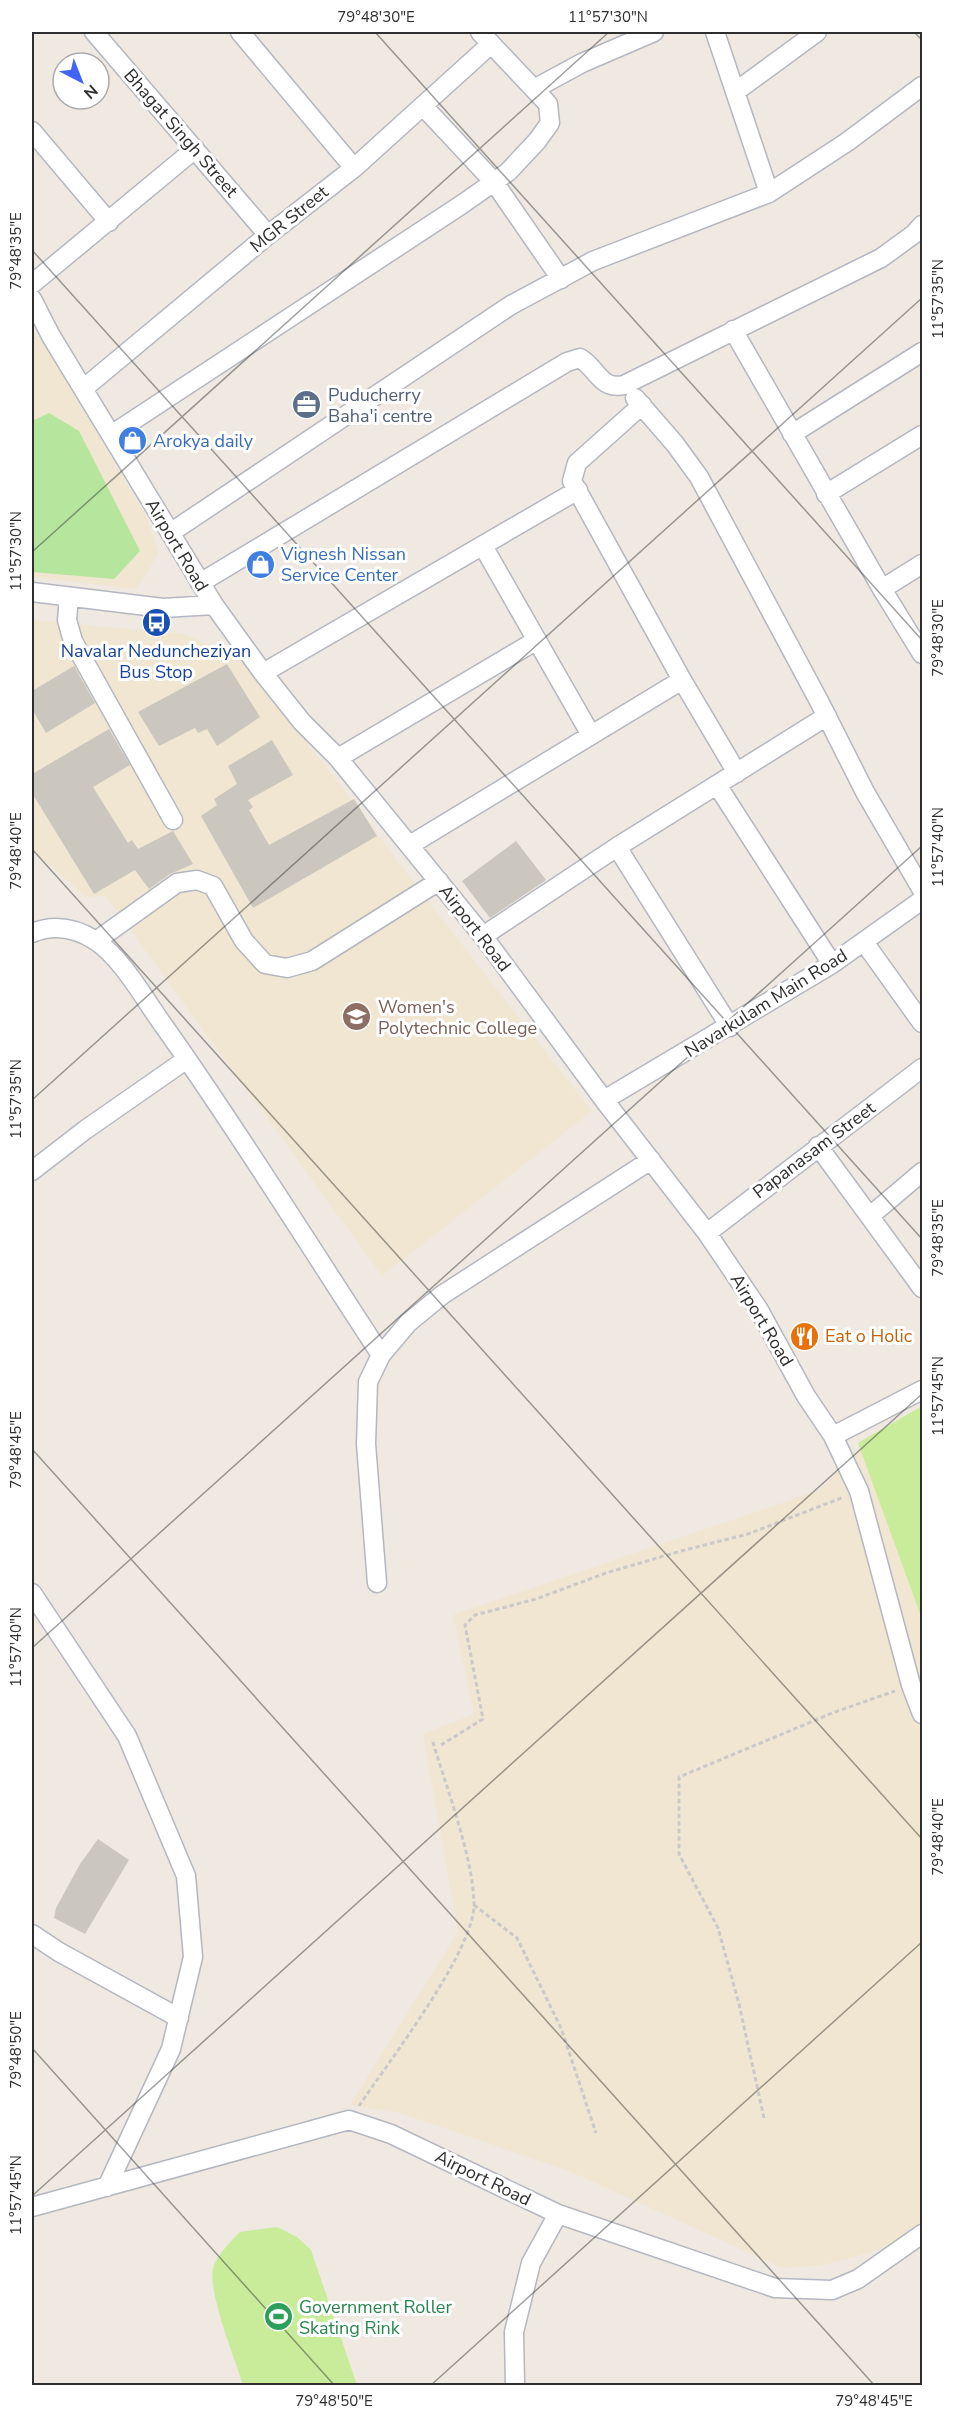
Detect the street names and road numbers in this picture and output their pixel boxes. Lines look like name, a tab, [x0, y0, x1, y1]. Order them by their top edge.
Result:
street label: Bhagat Singh Street	[118, 64, 244, 203]
street label: MGR Street	[245, 180, 334, 258]
street label: Airport Road	[140, 494, 214, 596]
street label: Airport Road	[434, 880, 516, 976]
street label: Navarkulam Main Road	[680, 943, 852, 1063]
street label: Papanasam Street	[748, 1096, 881, 1204]
street label: Airport Road	[725, 1269, 799, 1371]
street label: Airport Road	[431, 2144, 535, 2212]

